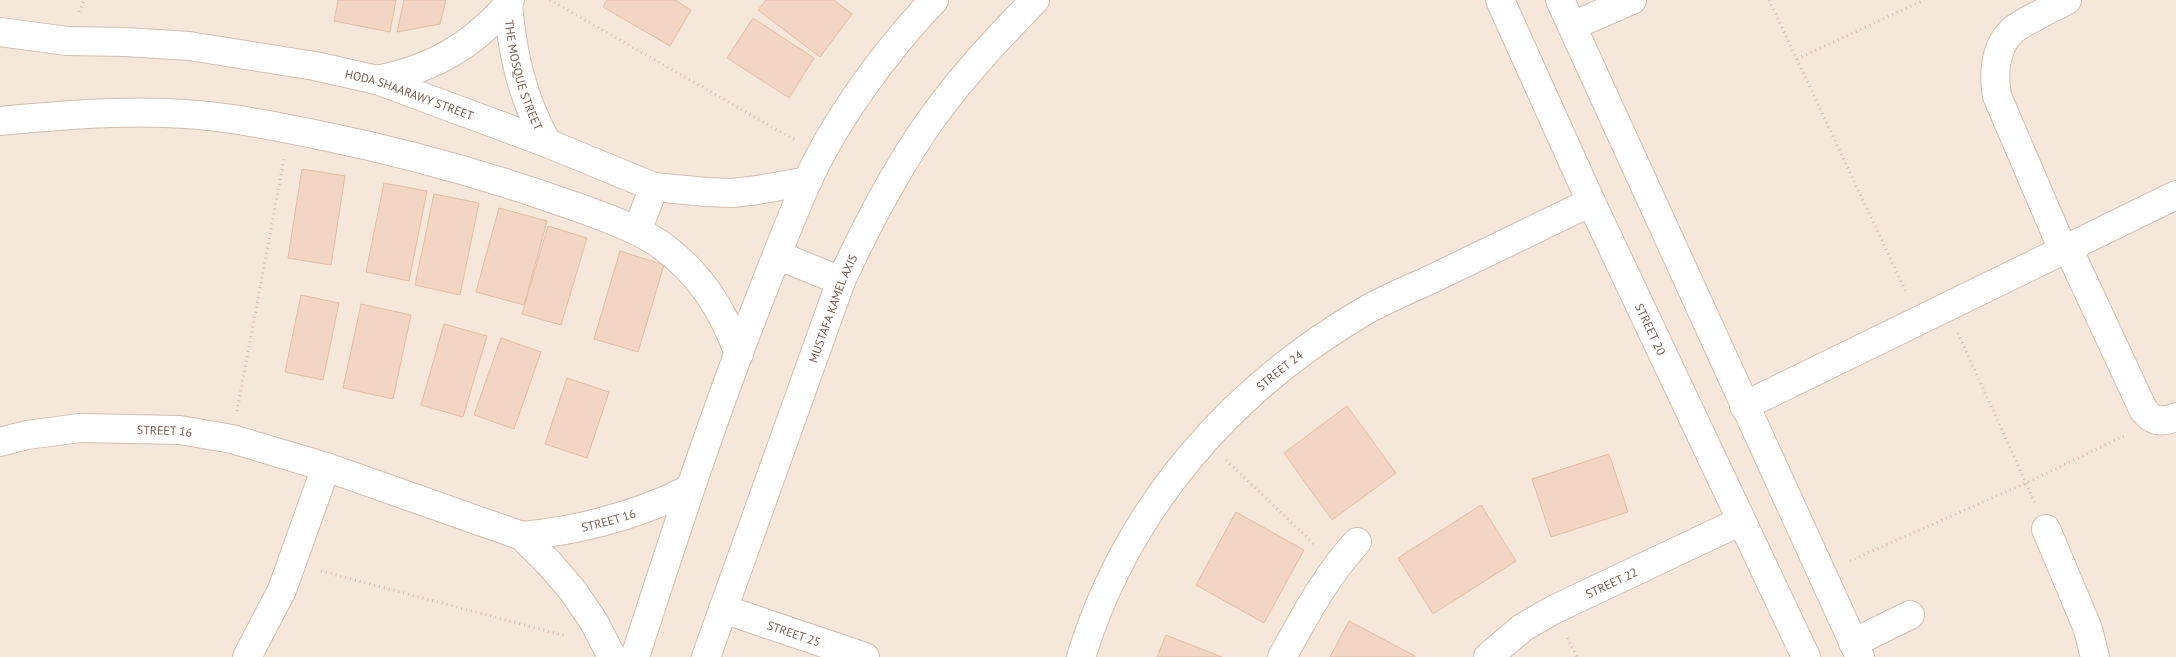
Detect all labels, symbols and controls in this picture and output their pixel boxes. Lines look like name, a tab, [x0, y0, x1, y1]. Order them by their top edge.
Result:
street label: THE MOSQUE STREET	[502, 19, 547, 133]
street label: HODA SHAARAWY STREET	[344, 66, 476, 123]
street label: MUSTAFA KAMEL AXIS	[805, 251, 860, 364]
street label: STREET 20	[1632, 301, 1670, 358]
street label: STREET 24	[1253, 347, 1306, 393]
street label: STREET 16	[137, 422, 194, 440]
street label: STREET 16	[580, 505, 637, 534]
street label: STREET 22	[1583, 564, 1640, 601]
street label: STREET 25	[765, 617, 823, 649]

